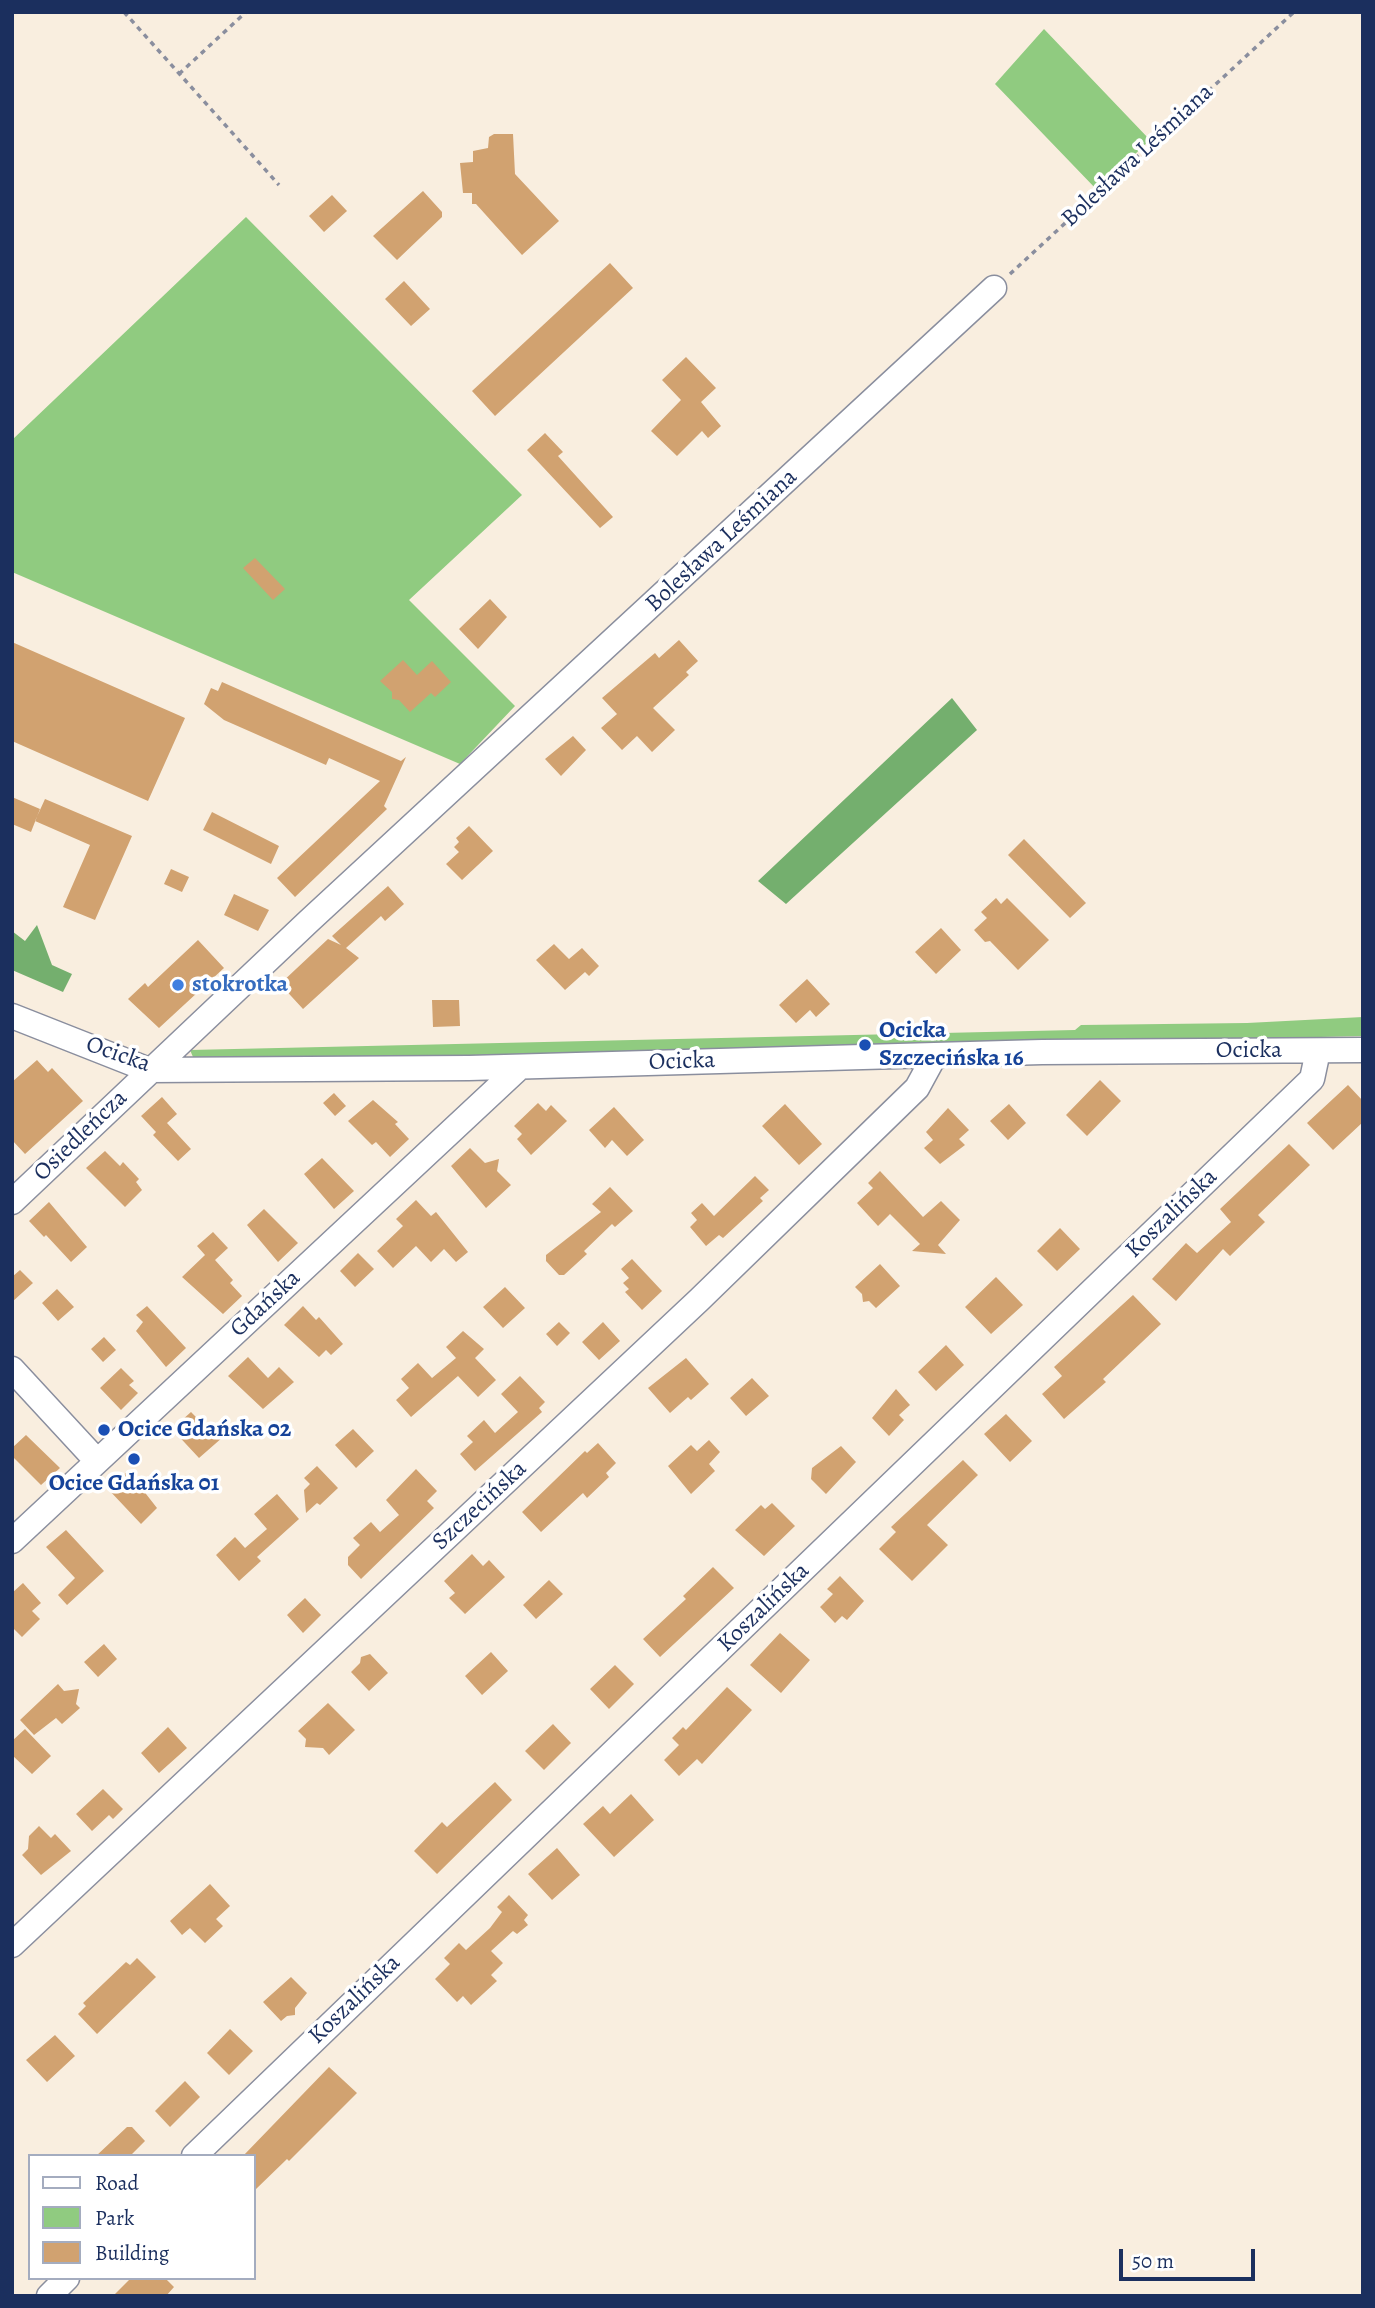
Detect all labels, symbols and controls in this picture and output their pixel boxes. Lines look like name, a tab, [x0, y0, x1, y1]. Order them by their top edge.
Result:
street label: Bolesława Leśmiana	[1056, 78, 1220, 234]
street label: Bolesława Leśmiana	[640, 463, 804, 619]
place label: stokrotka	[192, 971, 288, 999]
marker: stokrotka	[170, 977, 186, 993]
place label: Ocicka Szczecińska 16	[879, 1017, 1024, 1073]
street label: Ocicka	[82, 1031, 154, 1079]
marker: Ocicka Szczecińska 16	[857, 1037, 873, 1053]
street label: Ocicka	[1216, 1037, 1282, 1065]
street label: Ocicka	[648, 1046, 716, 1078]
street label: Osiedleńcza	[28, 1084, 134, 1188]
street label: Koszalińska	[1120, 1163, 1224, 1265]
street label: Gdańska	[225, 1264, 307, 1344]
place label: Ocice Gdańska 02	[118, 1416, 291, 1444]
marker: Ocice Gdańska 02	[96, 1422, 112, 1438]
marker: Ocice Gdańska 01	[126, 1451, 142, 1467]
street label: Szczecińska	[427, 1455, 533, 1557]
place label: Ocice Gdańska 01	[49, 1470, 219, 1498]
street label: Koszalińska	[712, 1557, 816, 1659]
street label: Koszalińska	[303, 1949, 407, 2051]
legend	[28, 2154, 256, 2280]
text: Road	[95, 2169, 139, 2197]
text: Park	[95, 2204, 134, 2232]
scale bar	[1123, 2234, 1260, 2278]
text: Building	[95, 2239, 169, 2267]
text: 50 m	[1132, 2247, 1174, 2275]

